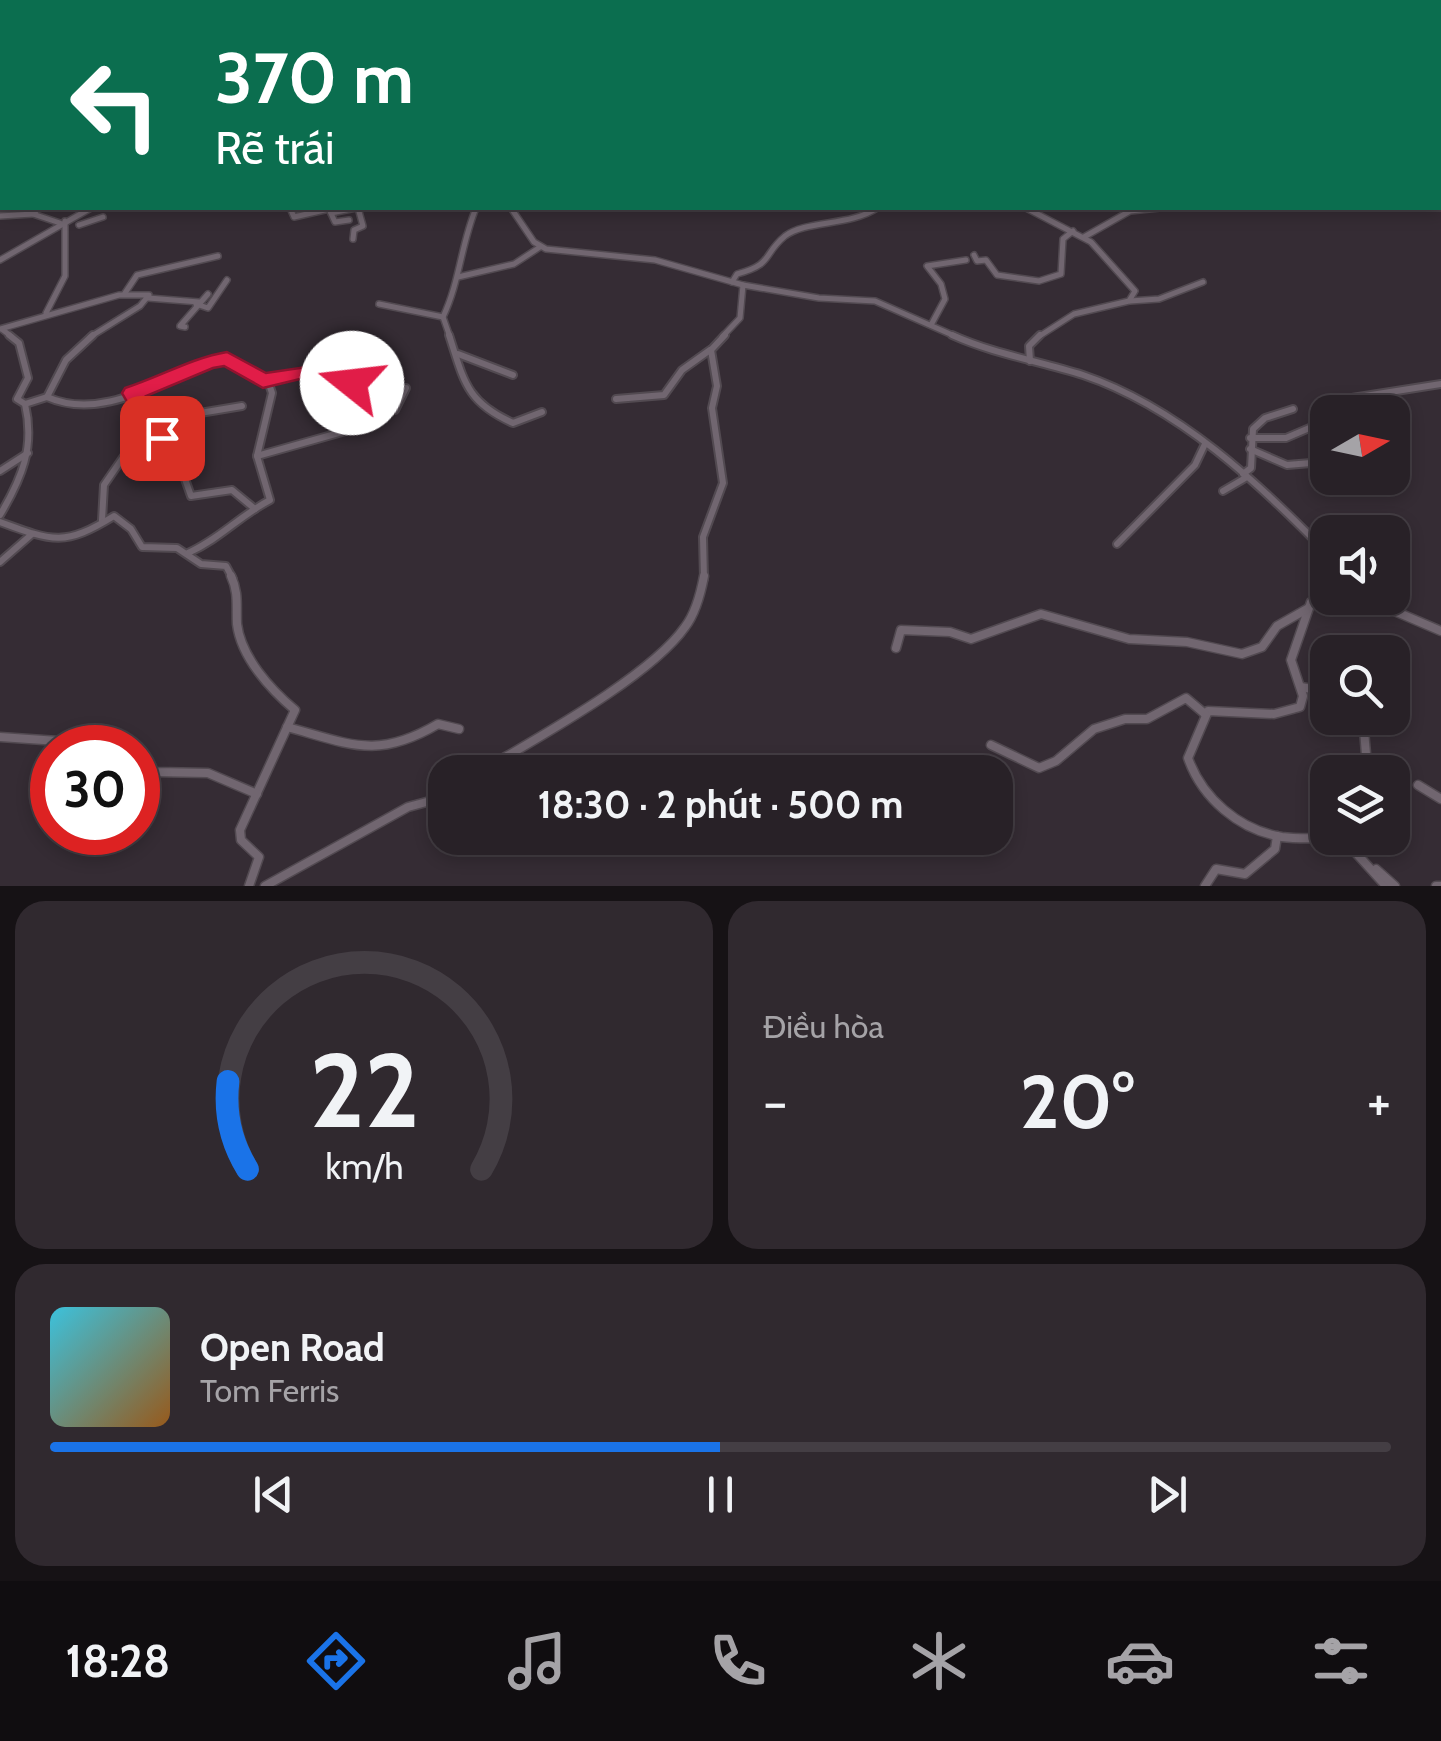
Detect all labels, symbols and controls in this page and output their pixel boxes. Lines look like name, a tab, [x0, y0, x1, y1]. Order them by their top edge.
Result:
text: 370 m	[215, 35, 414, 121]
icon: left	[50, 40, 180, 170]
text: Rẽ trái	[215, 121, 335, 175]
position arrow	[300, 331, 404, 435]
north arrow	[1310, 395, 1410, 495]
map controls	[1310, 395, 1410, 855]
pin	[120, 396, 205, 481]
icon: arrive	[135, 411, 190, 466]
button: sound	[1310, 515, 1410, 615]
button: search	[1310, 635, 1410, 735]
speed limit sign: 30	[30, 725, 160, 855]
button: layers	[1310, 755, 1410, 855]
text: 18:30 · 2 phút · 500 m	[538, 781, 903, 828]
text: Điều hòa	[763, 1007, 884, 1046]
text: 22	[309, 1027, 419, 1153]
text: 20°	[1020, 1056, 1134, 1147]
text: −	[763, 1068, 787, 1135]
text: +	[1367, 1068, 1391, 1135]
text: km/h	[325, 1145, 403, 1188]
text: Open Road	[200, 1324, 385, 1371]
text: Tom Ferris	[200, 1371, 339, 1410]
icon: previous	[246, 1467, 301, 1522]
icon: pause	[693, 1467, 748, 1522]
icon: next	[1140, 1467, 1195, 1522]
icon: directions	[301, 1626, 371, 1696]
icon: music	[502, 1626, 572, 1696]
icon: phone	[703, 1626, 773, 1696]
icon: climate	[904, 1626, 974, 1696]
icon: car	[1105, 1626, 1175, 1696]
icon: filters	[1306, 1626, 1376, 1696]
text: 18:28	[65, 1634, 170, 1688]

